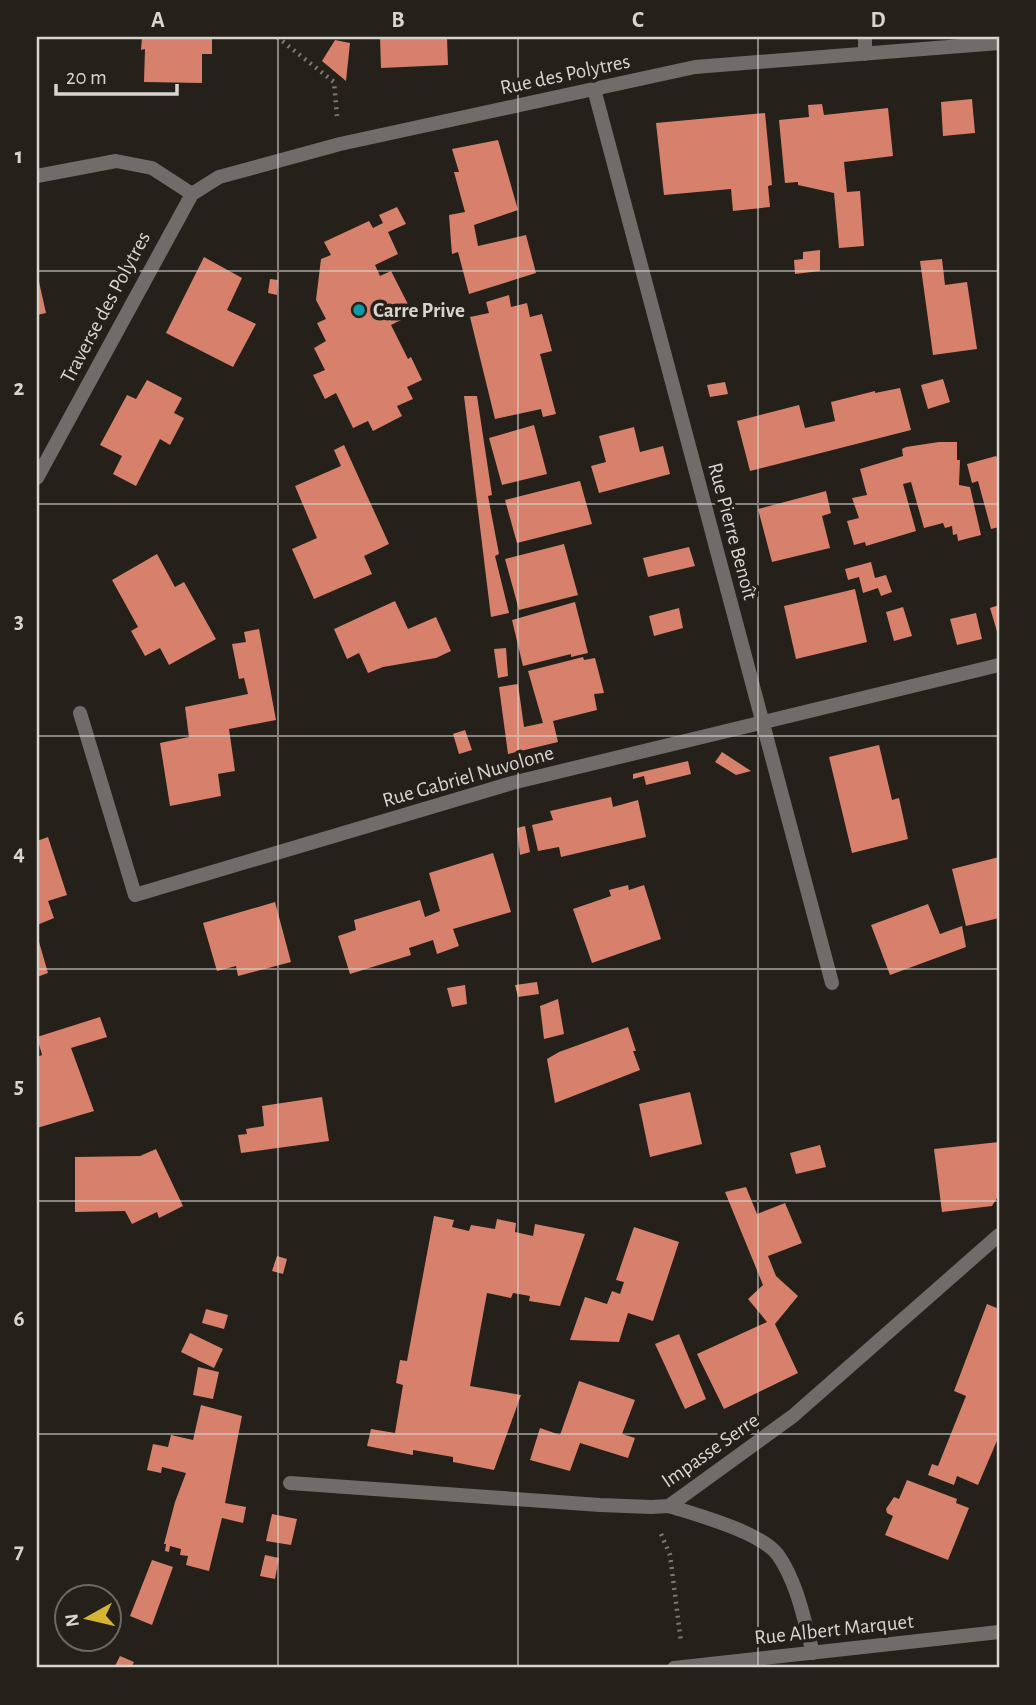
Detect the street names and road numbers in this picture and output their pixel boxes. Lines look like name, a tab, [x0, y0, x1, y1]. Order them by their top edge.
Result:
street label: Rue des Polytres	[498, 50, 632, 99]
street label: Traverse des Polytres	[57, 228, 154, 386]
street label: Rue Pierre Benoît	[704, 460, 761, 602]
street label: Rue Gabriel Nuvolone	[380, 742, 556, 811]
street label: Impasse Serre	[658, 1409, 763, 1492]
street label: Rue Albert Marquet	[753, 1611, 915, 1648]

